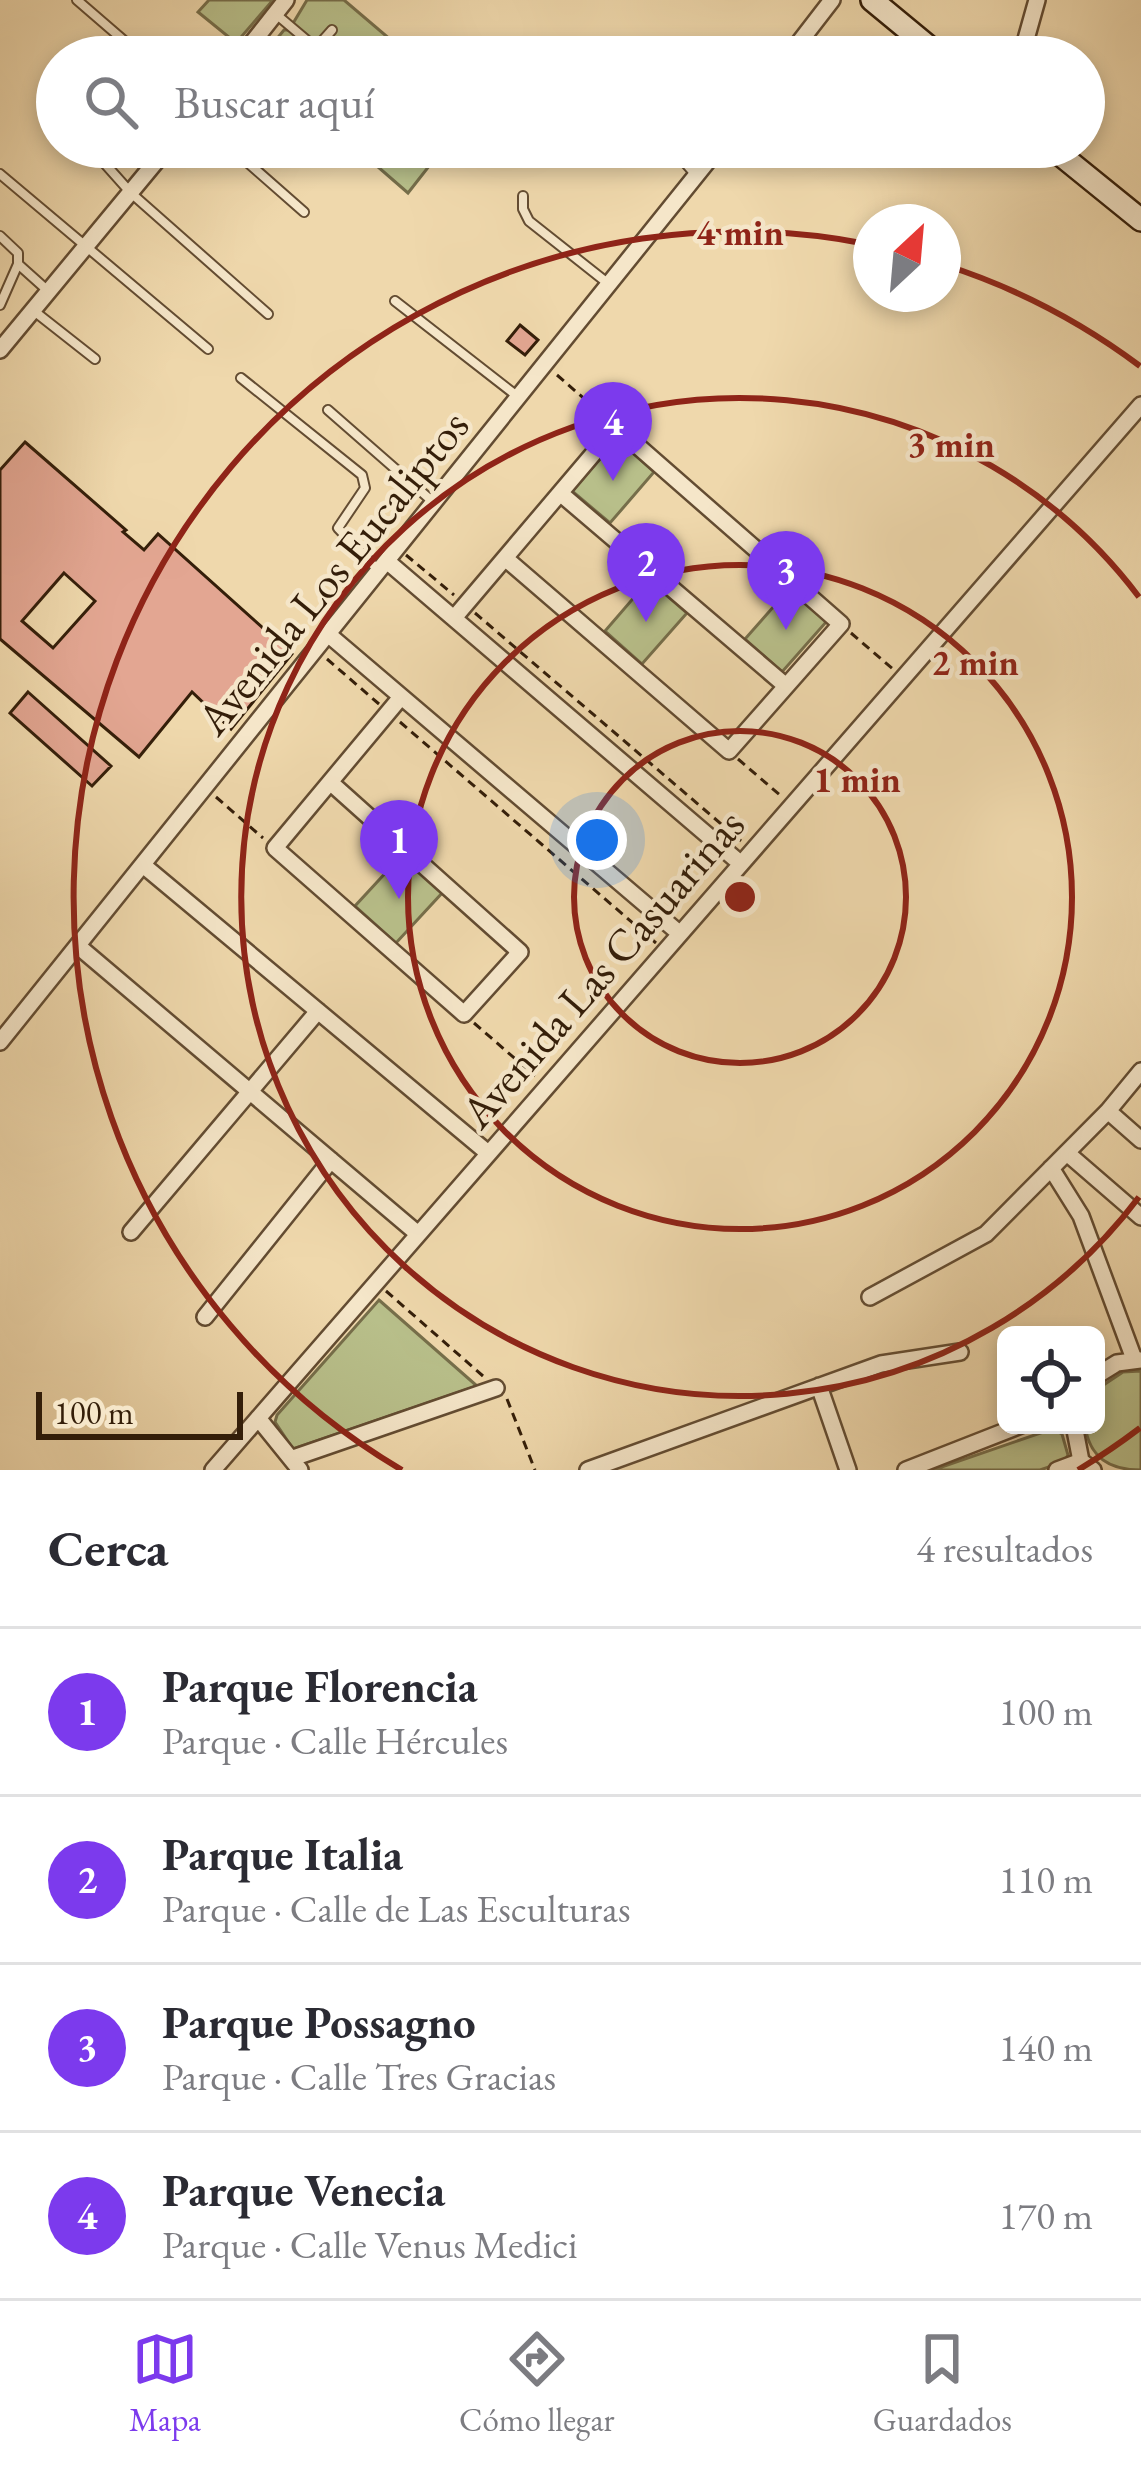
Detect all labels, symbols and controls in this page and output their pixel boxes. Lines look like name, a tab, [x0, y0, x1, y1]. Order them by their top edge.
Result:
search box	[36, 36, 1105, 168]
icon: search	[78, 69, 144, 135]
text: Buscar aquí	[174, 73, 374, 131]
north arrow	[853, 204, 961, 312]
text: 4 min	[696, 209, 784, 256]
pin: 4	[574, 382, 652, 481]
street label: Avenida Los Eucaliptos	[182, 398, 481, 747]
text: 3 min	[907, 421, 995, 468]
pin: 2	[607, 523, 685, 622]
pin: 3	[747, 531, 825, 630]
text: 2 min	[931, 639, 1019, 686]
text: 1 min	[813, 756, 901, 803]
street label: Avenida Las Casuarinas	[447, 796, 757, 1141]
pin: 1	[360, 800, 438, 899]
your location	[567, 810, 627, 870]
centre of rings	[719, 876, 761, 918]
map controls	[997, 1326, 1105, 1434]
button: locate	[997, 1326, 1105, 1434]
scale bar	[36, 1386, 243, 1439]
text: 100 m	[54, 1391, 134, 1434]
text: Cerca	[48, 1515, 168, 1581]
text: 4 resultados	[916, 1523, 1093, 1574]
text: Parque Florencia	[162, 1657, 477, 1715]
text: 1	[77, 1686, 97, 1737]
text: 100 m	[999, 1686, 1093, 1737]
text: Parque · Calle Hércules	[162, 1715, 508, 1766]
text: Parque Italia	[162, 1825, 403, 1883]
text: 2	[77, 1854, 97, 1905]
text: 110 m	[999, 1854, 1093, 1905]
text: Parque · Calle de Las Esculturas	[162, 1883, 631, 1934]
text: Parque Possagno	[162, 1993, 476, 2051]
text: 3	[77, 2022, 97, 2073]
text: 140 m	[999, 2022, 1093, 2073]
text: Parque · Calle Tres Gracias	[162, 2051, 556, 2102]
text: Parque Venecia	[162, 2161, 445, 2219]
text: 4	[77, 2190, 97, 2241]
text: 170 m	[999, 2190, 1093, 2241]
text: Parque · Calle Venus Medici	[162, 2219, 578, 2270]
tab: Mapa	[129, 2326, 201, 2441]
tab: Cómo llegar	[459, 2326, 615, 2441]
tab: Guardados	[873, 2326, 1012, 2441]

